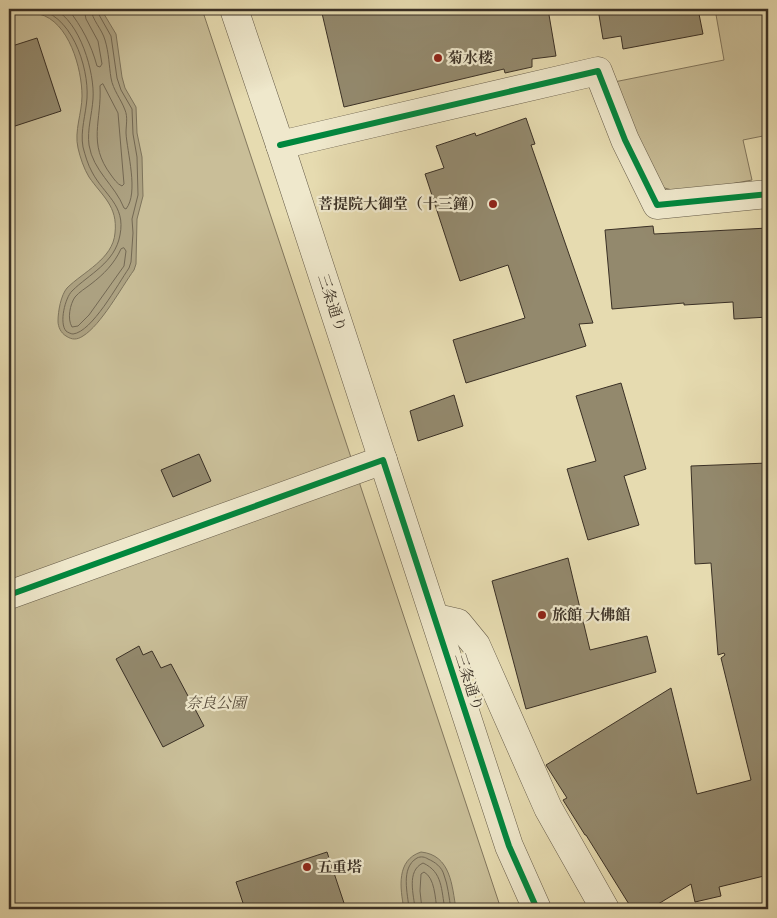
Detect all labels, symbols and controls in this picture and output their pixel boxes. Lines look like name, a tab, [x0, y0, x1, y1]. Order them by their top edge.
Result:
place label: 菊水楼	[448, 47, 493, 68]
marker: 菊水楼	[432, 52, 444, 64]
place label: 菩提院大御堂（十三鐘）	[318, 193, 483, 214]
marker: 菩提院大御堂（十三鐘）	[487, 198, 499, 210]
street label: 三条通り	[313, 271, 352, 335]
place label: 旅館 大佛館	[552, 604, 630, 625]
marker: 旅館 大佛館	[536, 609, 548, 621]
street label: 三条通り	[450, 650, 489, 714]
park label: 奈良公園	[186, 692, 249, 713]
place label: 五重塔	[317, 856, 362, 877]
marker: 五重塔	[301, 861, 313, 873]

